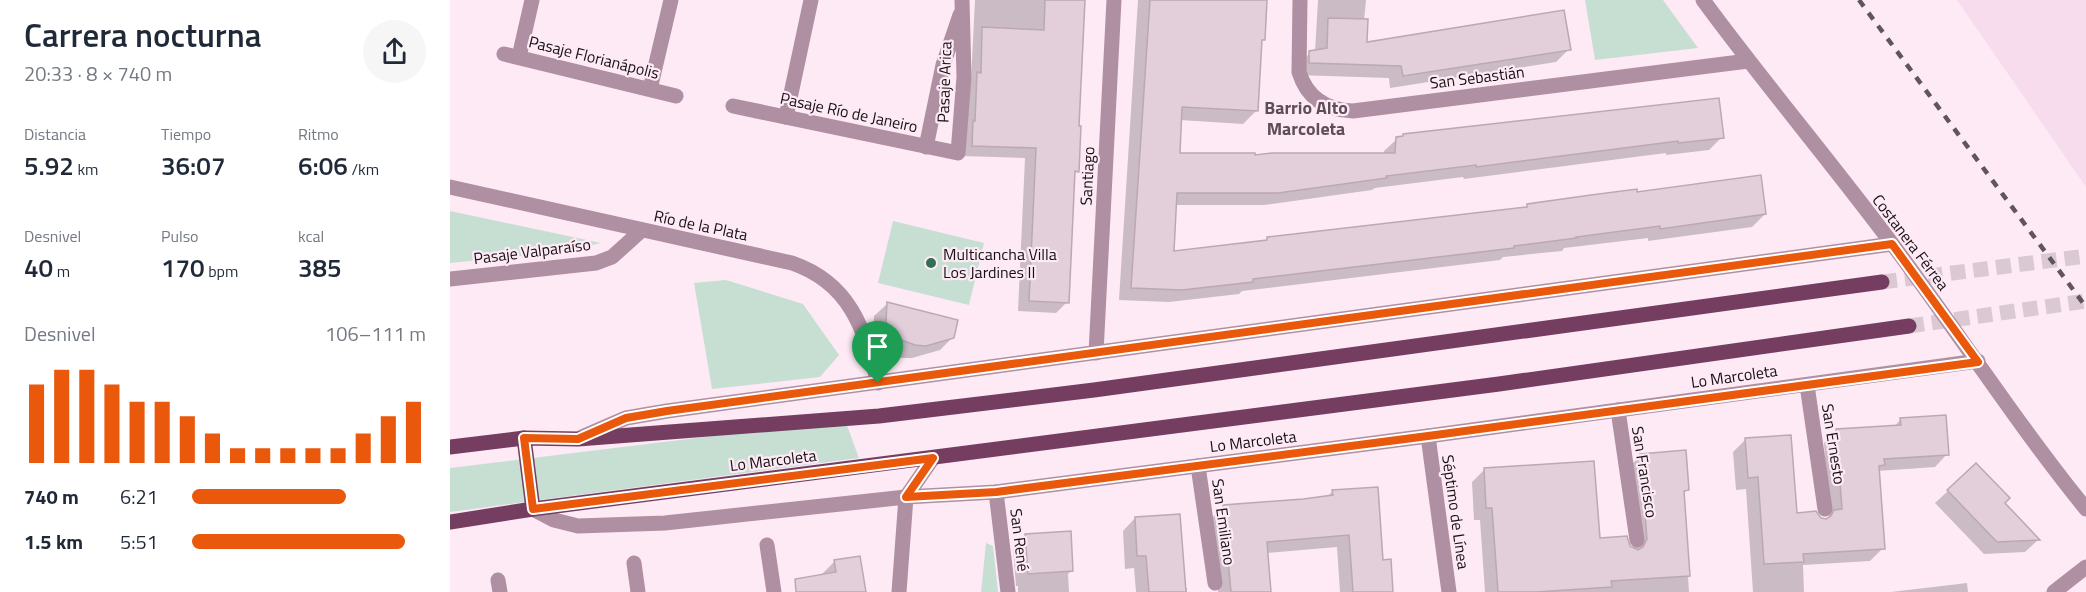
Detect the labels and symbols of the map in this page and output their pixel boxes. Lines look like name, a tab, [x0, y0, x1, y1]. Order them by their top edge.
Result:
street label: Pasaje Florianápolis	[526, 29, 662, 85]
street label: Pasaje Arica	[931, 41, 957, 123]
street label: San Sebastián	[1428, 59, 1526, 95]
street label: Pasaje Río de Janeiro	[778, 86, 920, 138]
district label: Barrio Alto Marcoleta	[1264, 94, 1348, 142]
street label: Santiago	[1073, 146, 1101, 206]
street label: Costanera Férrea	[1867, 189, 1955, 295]
street label: Río de la Plata	[652, 203, 750, 247]
street label: Pasaje Valparaíso	[472, 232, 592, 270]
place label: Multicancha Villa Los Jardines II	[943, 242, 1057, 284]
marker: Multicancha Villa Los Jardines II	[924, 256, 938, 270]
pin	[852, 321, 903, 383]
street label: Lo Marcoleta	[1689, 358, 1779, 394]
street label: San Ernesto	[1816, 402, 1852, 486]
street label: Lo Marcoleta	[1208, 424, 1298, 458]
street label: San Francisco	[1626, 425, 1664, 519]
street label: Lo Marcoleta	[728, 443, 818, 477]
street label: Séptimo de Línea	[1436, 453, 1476, 571]
street label: San Emiliano	[1206, 477, 1242, 567]
street label: San René	[1004, 507, 1036, 573]

